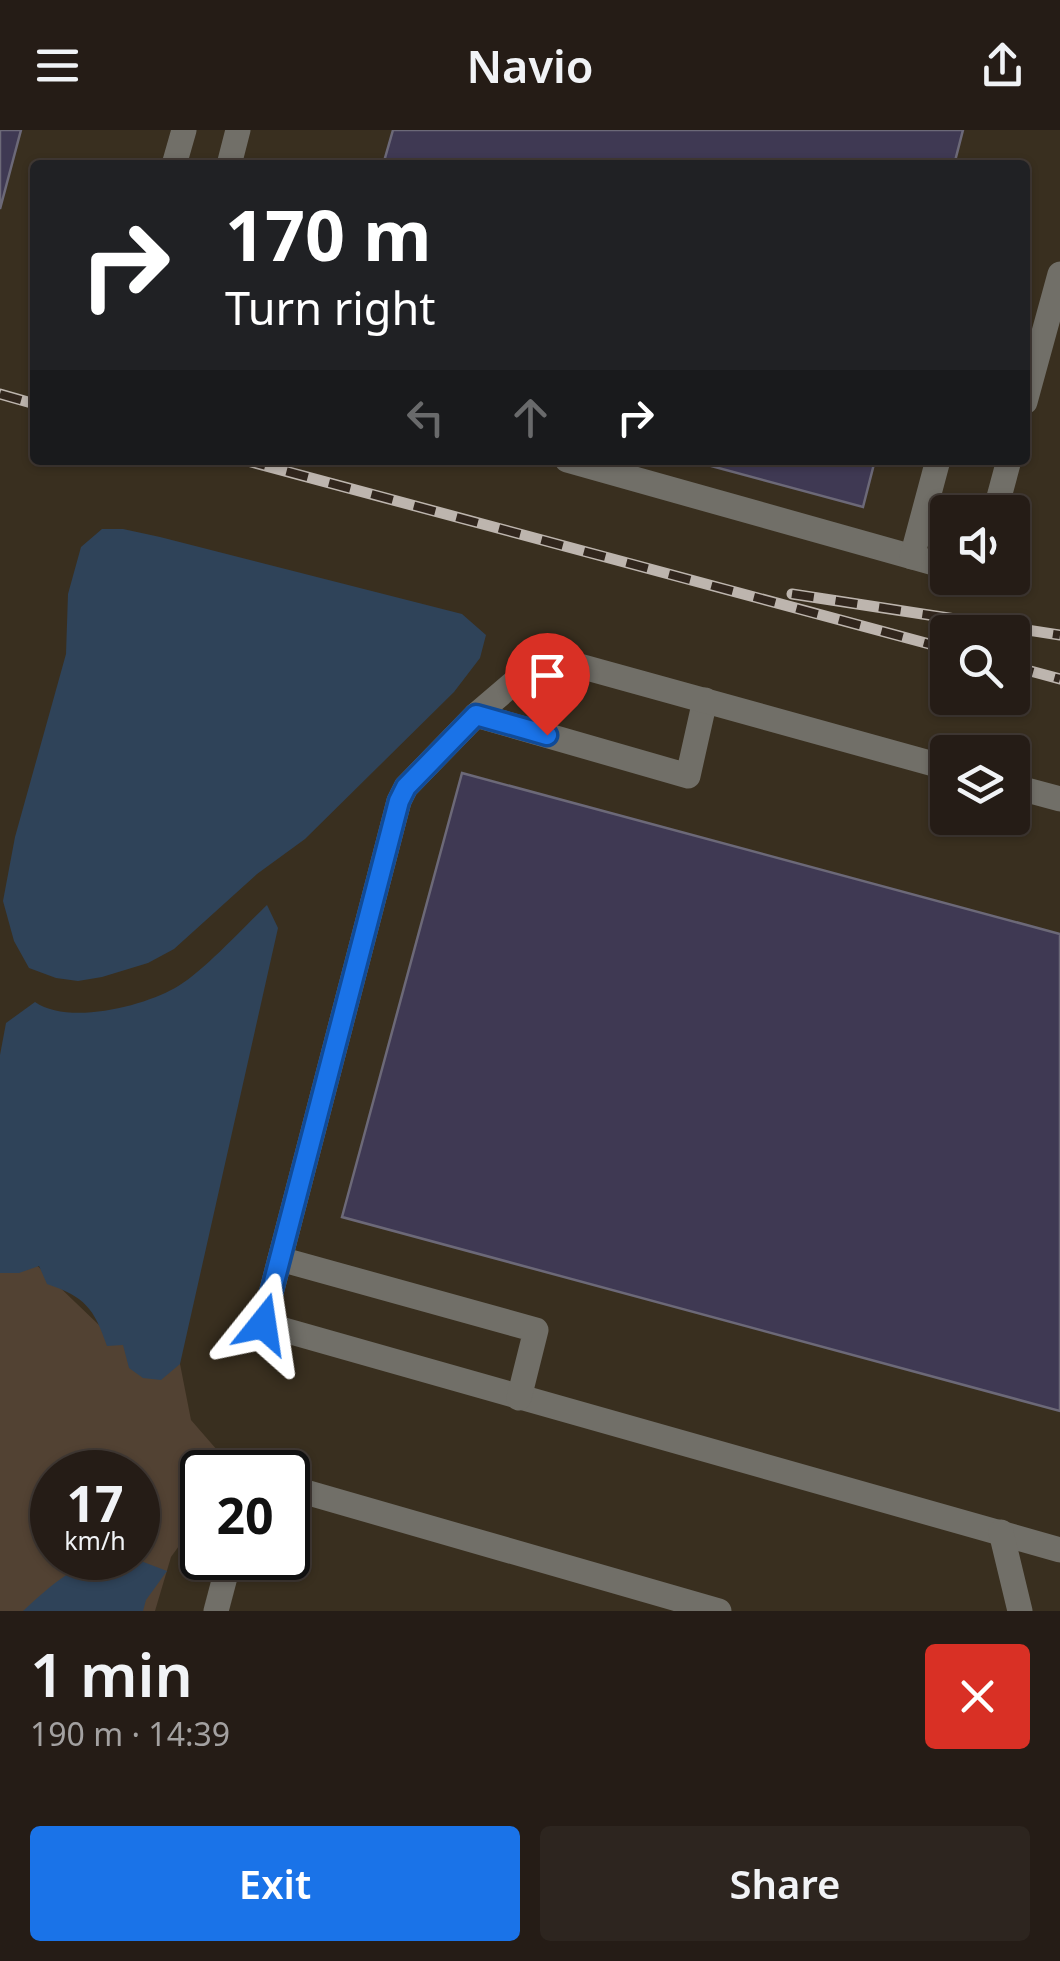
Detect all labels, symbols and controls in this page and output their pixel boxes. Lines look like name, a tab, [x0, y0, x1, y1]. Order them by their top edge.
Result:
text: Navio	[466, 35, 594, 96]
icon: menu	[30, 38, 85, 93]
icon: share	[975, 38, 1030, 93]
text: 170 m	[225, 186, 432, 282]
icon: right	[60, 200, 190, 330]
text: Turn right	[225, 277, 436, 338]
icon: left	[398, 390, 453, 445]
icon: ahead	[503, 390, 558, 445]
icon: right	[608, 390, 663, 445]
map controls	[930, 495, 1030, 835]
button: sound	[930, 495, 1030, 595]
button: search	[930, 615, 1030, 715]
pin	[505, 633, 590, 736]
icon: arrive	[520, 648, 575, 703]
button: layers	[930, 735, 1030, 835]
position arrow	[211, 1272, 315, 1376]
speed limit sign: 20	[180, 1450, 310, 1580]
text: 17	[66, 1469, 124, 1537]
text: km/h	[64, 1523, 126, 1557]
text: 1 min	[30, 1633, 193, 1715]
button: close	[925, 1644, 1030, 1749]
text: 190 m · 14:39	[30, 1712, 230, 1755]
button: Exit	[30, 1826, 520, 1941]
button: Share	[540, 1826, 1030, 1941]

